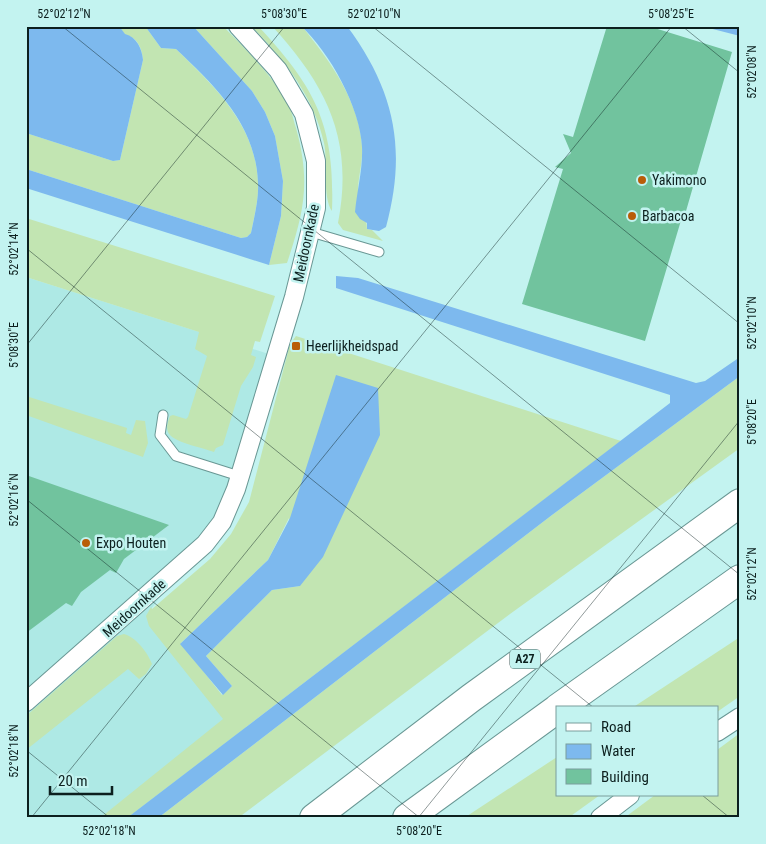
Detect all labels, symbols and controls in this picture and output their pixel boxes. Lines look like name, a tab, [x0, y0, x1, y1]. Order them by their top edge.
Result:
text: 52°02'12"N	[37, 7, 91, 21]
text: 5°08'30"E	[261, 7, 307, 21]
text: 52°02'10"N	[347, 7, 401, 21]
text: 5°08'25"E	[648, 7, 694, 21]
text: 52°02'08"N	[745, 45, 759, 99]
place label: Yakimono	[652, 172, 706, 188]
marker: Yakimono	[636, 174, 648, 186]
street label: Meidoornkade	[290, 202, 322, 283]
place label: Barbacoa	[642, 208, 694, 224]
marker: Barbacoa	[626, 210, 638, 222]
text: 52°02'14"N	[7, 222, 21, 276]
text: 52°02'10"N	[745, 296, 759, 350]
text: 5°08'30"E	[7, 322, 21, 368]
place label: Heerlijkheidspad	[306, 338, 398, 354]
marker: Heerlijkheidspad	[290, 340, 302, 352]
text: 5°08'20"E	[745, 399, 759, 445]
text: 52°02'16"N	[7, 473, 21, 527]
place label: Expo Houten	[96, 535, 166, 551]
marker: Expo Houten	[80, 537, 92, 549]
text: 52°02'12"N	[745, 547, 759, 601]
street label: Meidoornkade	[99, 575, 169, 640]
road number: A27	[510, 650, 540, 669]
legend	[556, 706, 718, 796]
text: Road	[601, 718, 631, 736]
text: 52°02'18"N	[7, 724, 21, 778]
text: Water	[601, 742, 636, 760]
scale bar	[50, 764, 112, 796]
text: Building	[601, 768, 649, 786]
text: 20 m	[58, 772, 88, 790]
text: 52°02'18"N	[82, 824, 136, 838]
text: 5°08'20"E	[396, 824, 442, 838]

